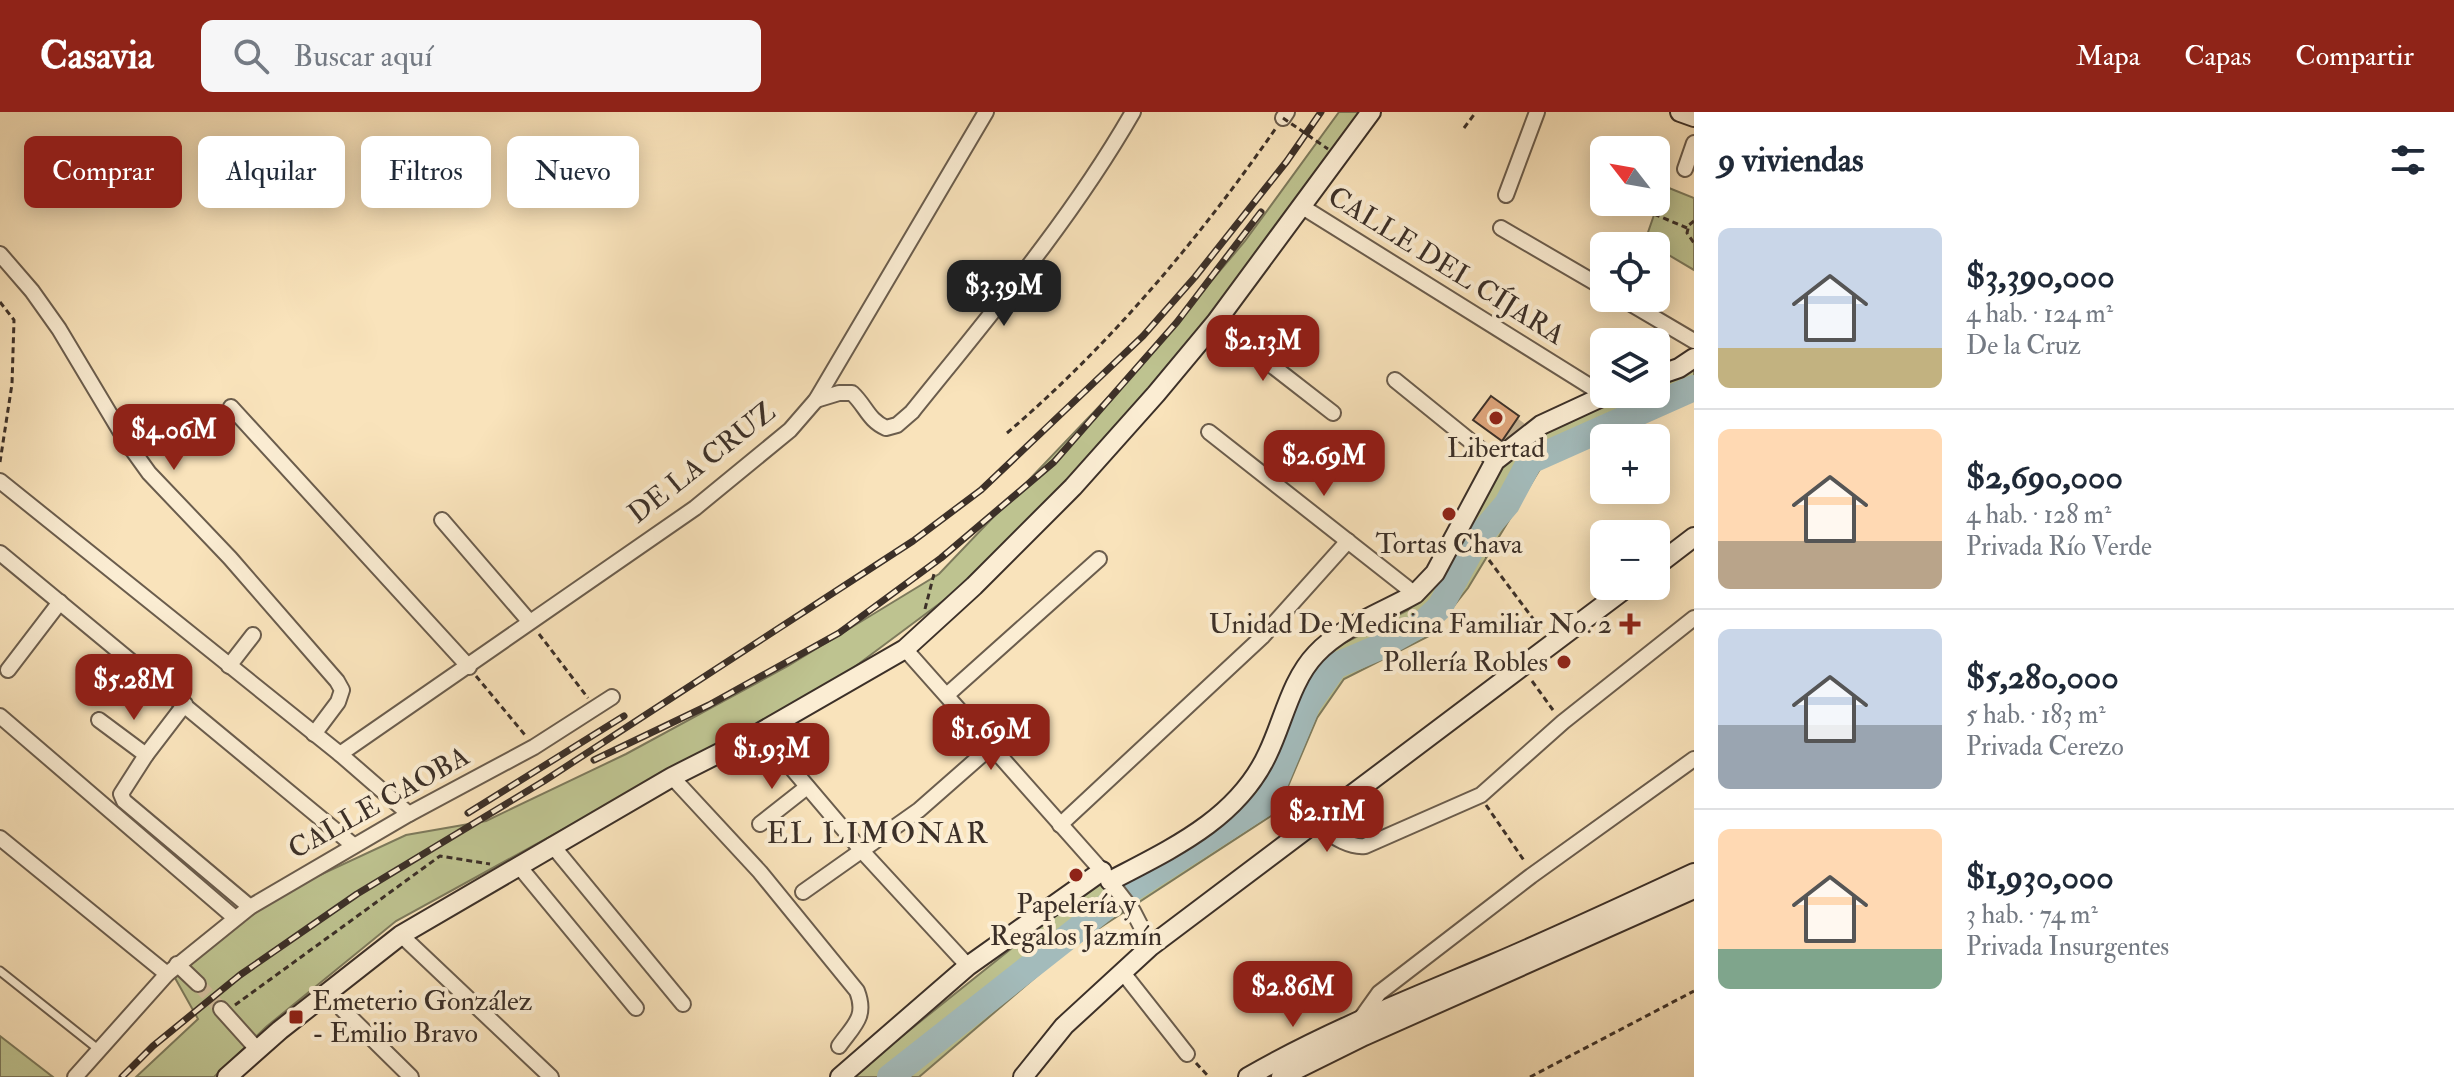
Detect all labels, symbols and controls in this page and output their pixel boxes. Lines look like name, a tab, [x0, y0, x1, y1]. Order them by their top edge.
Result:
search box	[201, 20, 761, 92]
text: Casavia	[40, 32, 153, 80]
icon: search	[229, 34, 273, 78]
text: Buscar aquí	[293, 38, 432, 75]
text: Mapa	[2076, 39, 2140, 74]
text: Capas	[2184, 39, 2251, 74]
text: Compartir	[2295, 39, 2414, 74]
chip: Comprar	[24, 136, 182, 208]
chip: Alquilar	[198, 136, 345, 208]
chip: Filtros	[361, 136, 491, 208]
chip: Nuevo	[507, 136, 639, 208]
north arrow	[1590, 136, 1670, 216]
map controls	[1590, 136, 1670, 600]
icon: filters	[2386, 138, 2430, 182]
text: 9 viviendas	[1718, 139, 1864, 182]
street label: CALLE DEL CÍJARA	[1321, 179, 1571, 353]
button: locate	[1590, 232, 1670, 312]
text: $3,390,000	[1966, 255, 2115, 298]
pin: $3.39M	[939, 260, 1069, 328]
icon: home	[1782, 260, 1878, 356]
text: $3.39M	[965, 270, 1043, 302]
text: 4 hab. · 124 m²	[1966, 298, 2113, 330]
pin: $2.13M	[1198, 315, 1328, 383]
text: $2.13M	[1224, 325, 1302, 357]
button: layers	[1590, 328, 1670, 408]
text: De la Cruz	[1966, 330, 2081, 362]
street label: DE LA CRUZ	[621, 395, 783, 531]
pin: $4.06M	[109, 404, 239, 472]
marker: Libertad	[1487, 409, 1505, 427]
text: $4.06M	[131, 414, 217, 446]
button: +	[1590, 424, 1670, 504]
pin: $2.69M	[1259, 430, 1389, 498]
place label: Libertad	[1447, 431, 1545, 466]
text: $2.69M	[1282, 440, 1366, 472]
text: $2,690,000	[1966, 456, 2123, 499]
icon: home	[1782, 461, 1878, 557]
text: 4 hab. · 128 m²	[1966, 499, 2111, 531]
marker: Tortas Chava	[1440, 505, 1458, 523]
button: −	[1590, 520, 1670, 600]
place label: Tortas Chava	[1376, 527, 1523, 562]
text: Privada Río Verde	[1966, 531, 2152, 563]
place label: Unidad De Medicina Familiar No. 2	[1209, 607, 1612, 642]
marker: Unidad De Medicina Familiar No. 2	[1619, 613, 1641, 635]
place label: Pollería Robles	[1383, 645, 1548, 680]
marker: Pollería Robles	[1555, 653, 1573, 671]
pin: $5.28M	[69, 654, 199, 722]
text: $5,280,000	[1966, 656, 2119, 699]
icon: home	[1782, 661, 1878, 757]
text: $5.28M	[93, 664, 175, 696]
text: 5 hab. · 183 m²	[1966, 699, 2106, 731]
pin: $1.69M	[926, 704, 1056, 772]
text: $1.69M	[951, 714, 1031, 746]
pin: $1.93M	[707, 723, 837, 791]
text: Privada Cerezo	[1966, 731, 2124, 763]
text: $1.93M	[733, 733, 811, 765]
street label: CALLE CAOBA	[282, 739, 476, 867]
pin: $2.11M	[1262, 786, 1392, 854]
text: $2.11M	[1289, 796, 1365, 828]
district label: EL LIMONAR	[767, 815, 989, 852]
text: $1,930,000	[1966, 856, 2114, 899]
icon: home	[1782, 861, 1878, 957]
marker: Papelería y Regalos Jazmín	[1067, 866, 1085, 884]
place label: Papelería y Regalos Jazmín	[990, 887, 1162, 954]
text: 3 hab. · 74 m²	[1966, 899, 2098, 931]
text: Privada Insurgentes	[1966, 931, 2169, 963]
pin: $2.86M	[1228, 961, 1358, 1029]
text: $2.86M	[1251, 971, 1335, 1003]
place label: Emeterio González - Emilio Bravo	[312, 984, 533, 1051]
marker: Emeterio González - Emilio Bravo	[287, 1008, 305, 1026]

